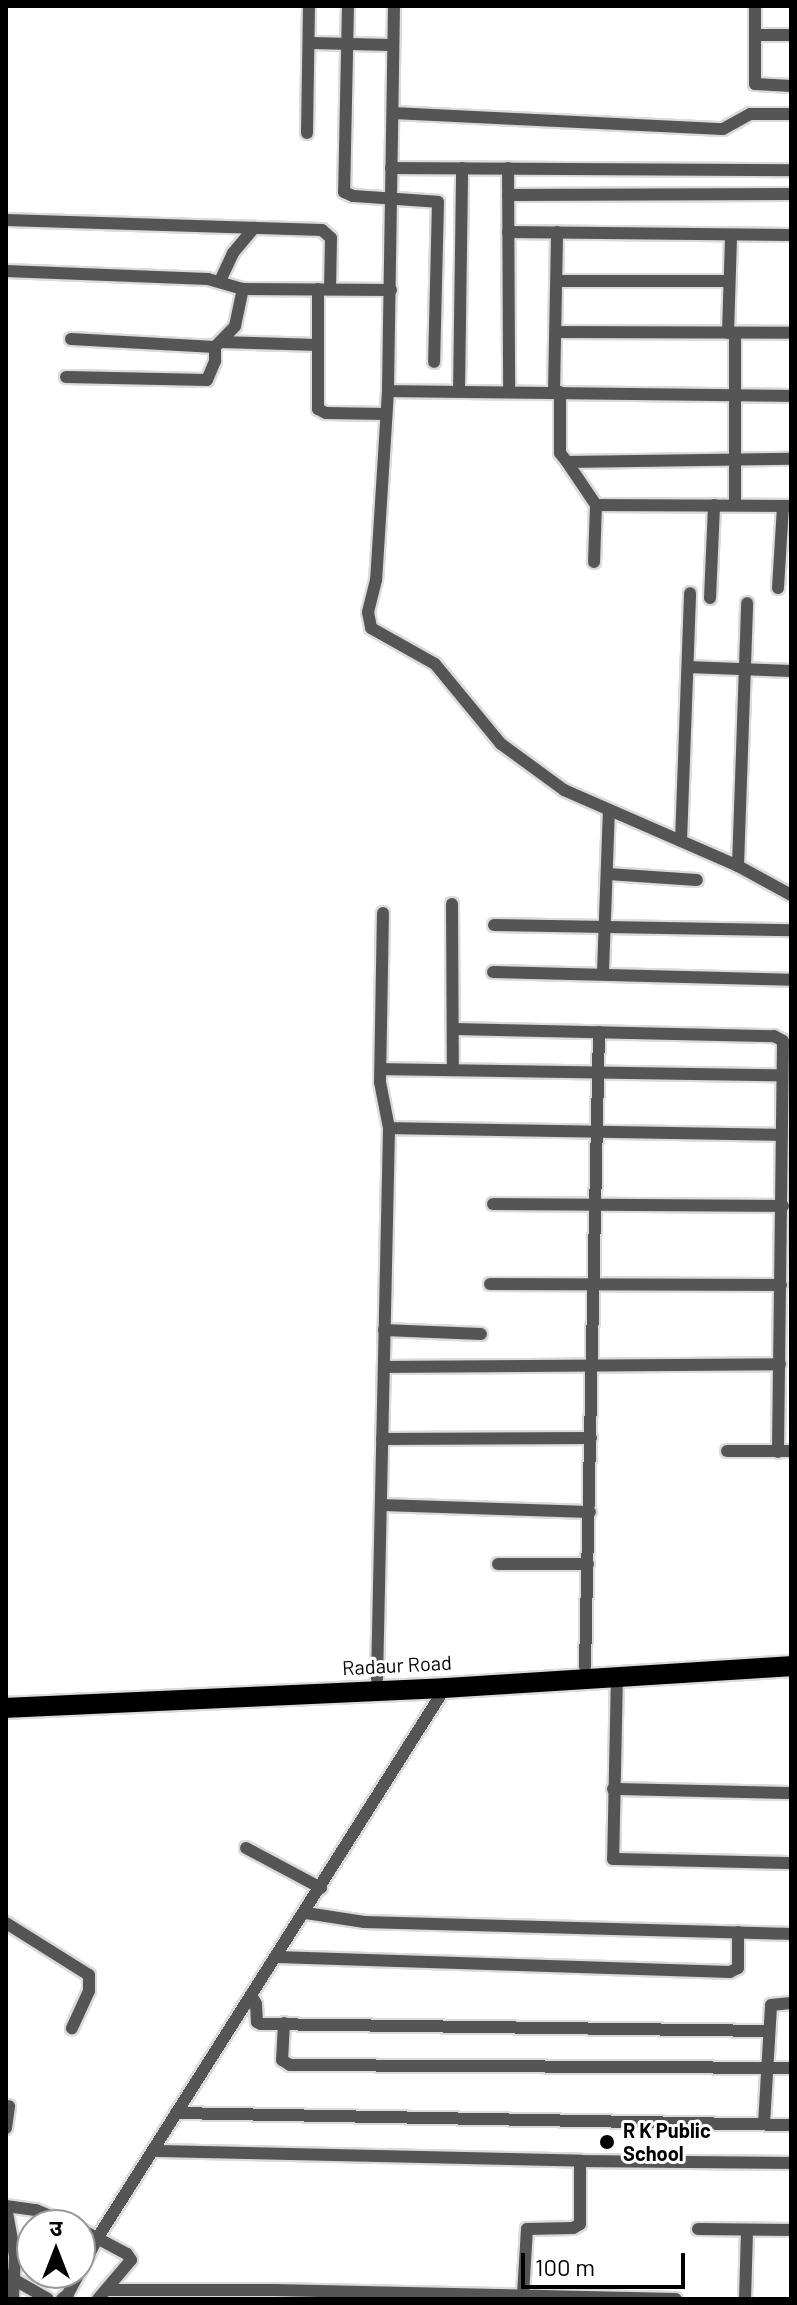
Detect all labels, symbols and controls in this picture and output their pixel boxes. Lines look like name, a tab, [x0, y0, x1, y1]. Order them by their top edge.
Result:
street label: Radaur Road	[342, 1650, 452, 1680]
place label: R K Public School	[623, 2118, 711, 2165]
marker: R K Public School	[598, 2133, 616, 2151]
north arrow	[16, 2209, 96, 2289]
text: उ	[50, 2214, 62, 2240]
scale bar	[525, 2237, 689, 2287]
text: 100 m	[535, 2252, 595, 2281]

